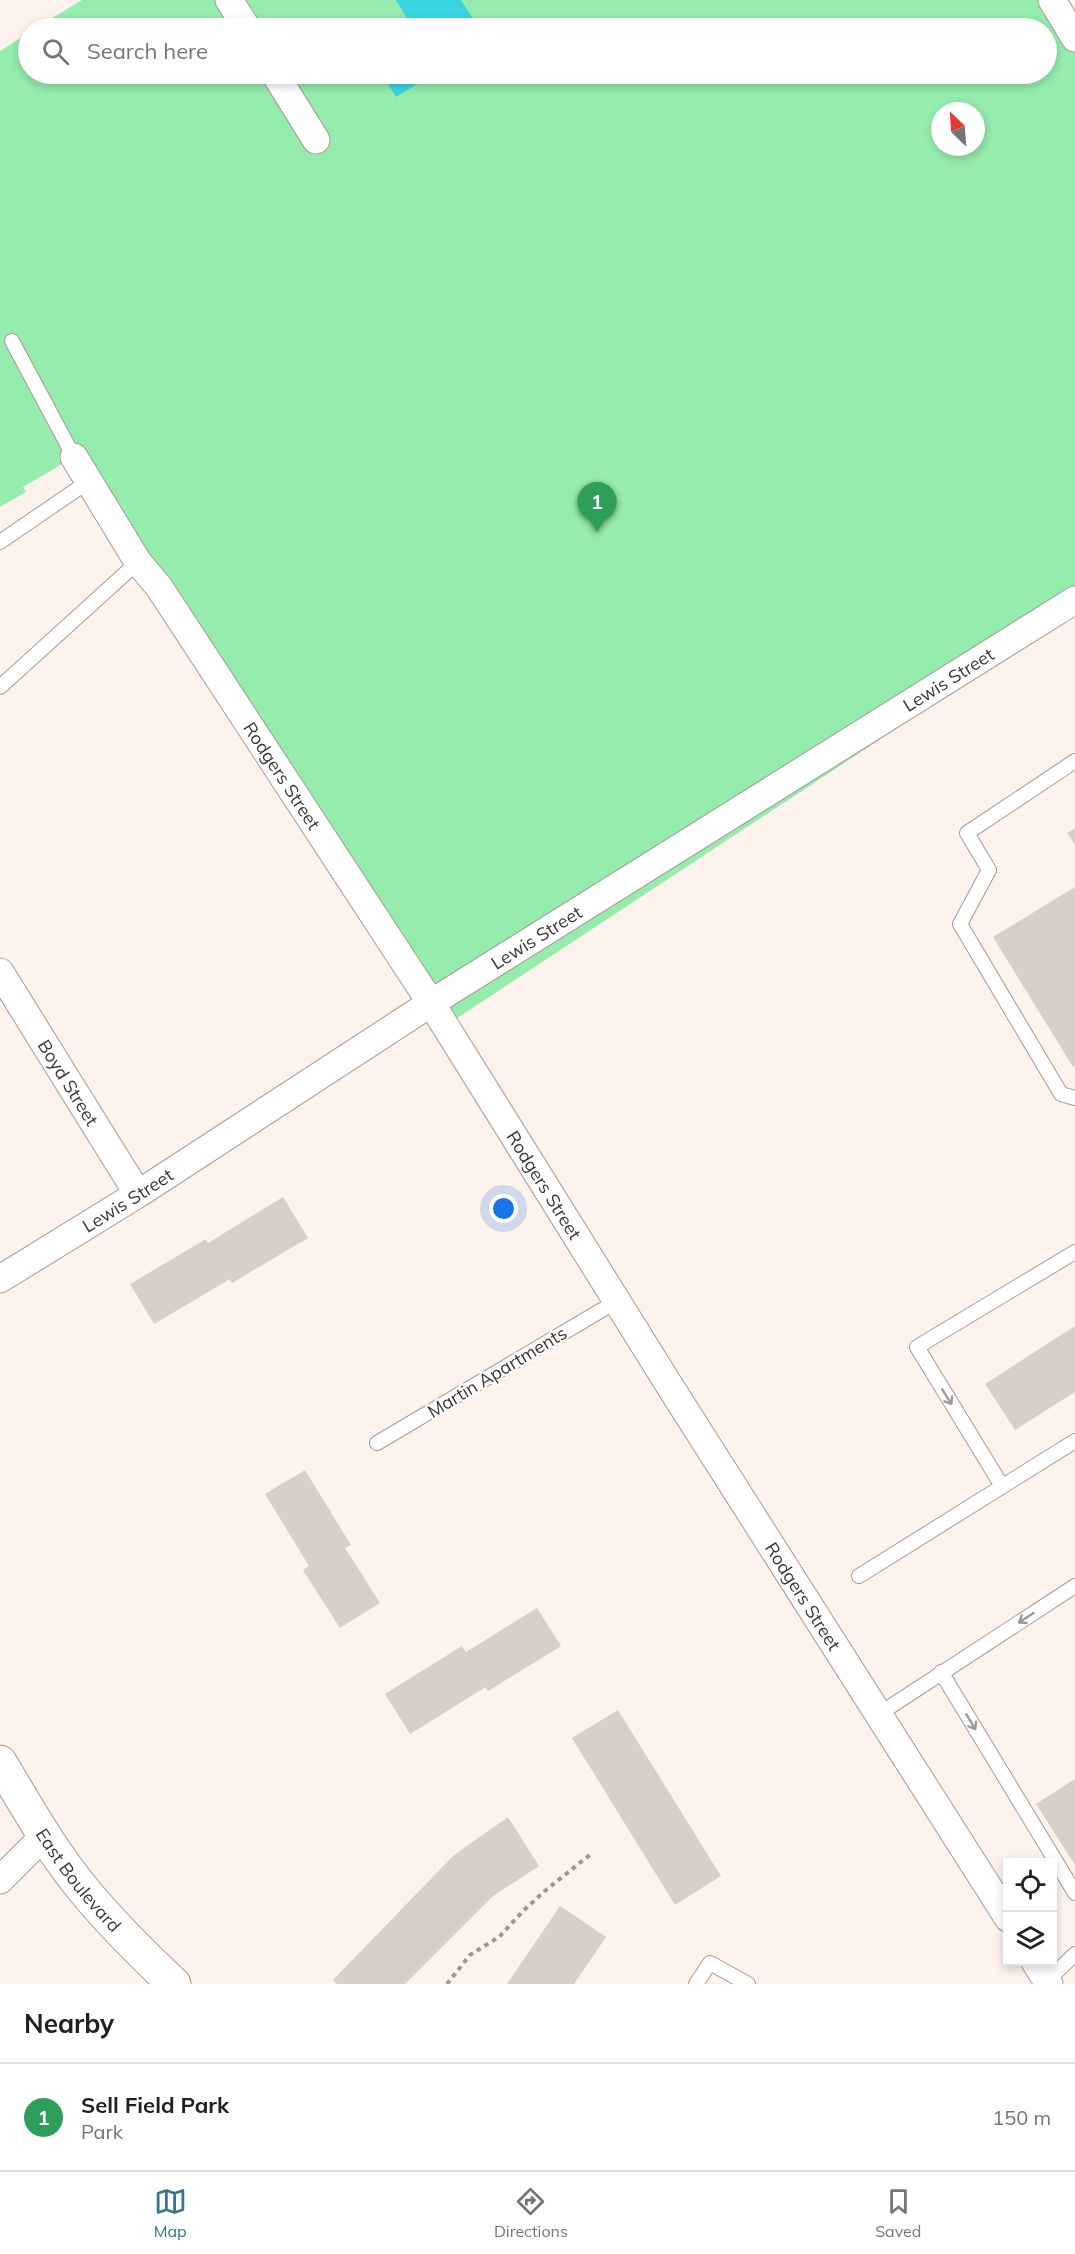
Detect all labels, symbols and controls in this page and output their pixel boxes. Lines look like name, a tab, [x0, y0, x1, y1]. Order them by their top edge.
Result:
search box	[18, 18, 1057, 84]
icon: search	[39, 35, 72, 68]
text: Search here	[87, 37, 208, 65]
north arrow	[931, 102, 985, 156]
pin: 1	[578, 482, 616, 532]
street label: Lewis Street	[899, 642, 998, 716]
street label: Rodgers Street	[239, 717, 326, 834]
street label: Lewis Street	[487, 900, 586, 974]
street label: Boyd Street	[33, 1035, 104, 1130]
street label: Rodgers Street	[502, 1126, 587, 1244]
street label: Lewis Street	[78, 1163, 177, 1237]
your location	[489, 1194, 518, 1223]
street label: Martin Apartments	[423, 1321, 571, 1423]
one-way arrow	[942, 1388, 954, 1405]
street label: Rodgers Street	[760, 1538, 846, 1655]
one-way arrow	[1018, 1612, 1034, 1624]
one-way arrow	[965, 1713, 977, 1730]
street label: East Boulevard	[31, 1824, 126, 1936]
map controls	[1003, 1858, 1057, 1966]
button: locate	[1003, 1858, 1057, 1912]
button: layers	[1003, 1912, 1057, 1966]
text: Nearby	[24, 2007, 114, 2040]
text: Sell Field Park	[81, 2091, 229, 2119]
text: 1	[38, 2105, 50, 2130]
text: 150 m	[992, 2105, 1051, 2130]
text: Park	[81, 2119, 123, 2144]
tab: Map	[154, 2185, 187, 2241]
tab: Directions	[494, 2185, 568, 2241]
tab: Saved	[875, 2185, 921, 2241]

